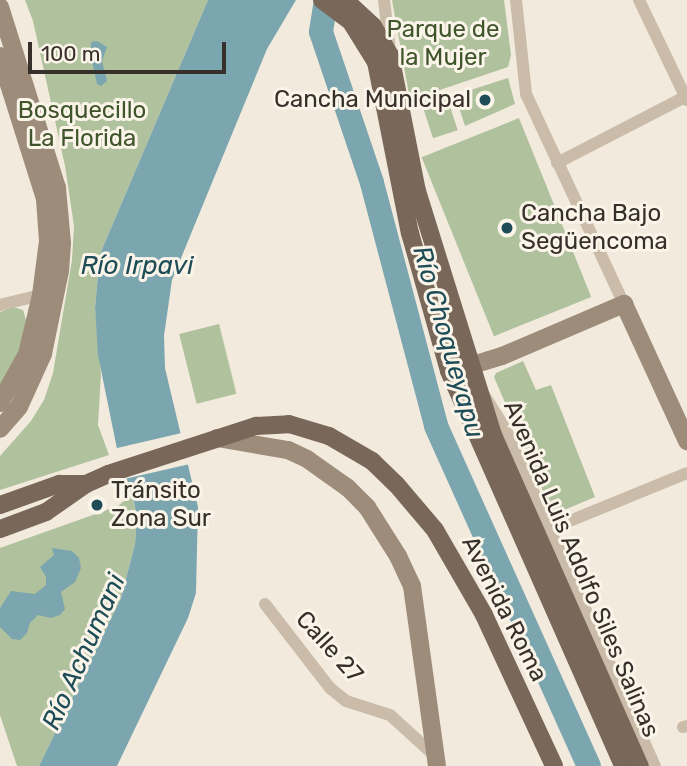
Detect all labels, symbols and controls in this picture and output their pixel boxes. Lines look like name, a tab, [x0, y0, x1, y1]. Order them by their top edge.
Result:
park label: Parque de la Mujer	[386, 16, 500, 72]
scale bar	[32, 28, 229, 72]
text: 100 m	[41, 41, 100, 66]
place label: Cancha Municipal	[274, 86, 471, 114]
marker: Cancha Municipal	[477, 92, 493, 108]
park label: Bosquecillo La Florida	[18, 97, 146, 153]
place label: Cancha Bajo Següencoma	[521, 200, 668, 256]
marker: Cancha Bajo Següencoma	[499, 220, 515, 236]
water label: Río Choqueyapu	[406, 242, 490, 442]
water label: Río Irpavi	[80, 250, 194, 282]
street label: Avenida Luis Adolfo Siles Salinas	[497, 396, 665, 742]
place label: Tránsito Zona Sur	[111, 477, 211, 533]
marker: Tránsito Zona Sur	[89, 497, 105, 513]
street label: Avenida Roma	[455, 531, 553, 687]
water label: Río Achumani	[36, 569, 132, 735]
street label: Calle 27	[289, 605, 369, 689]

